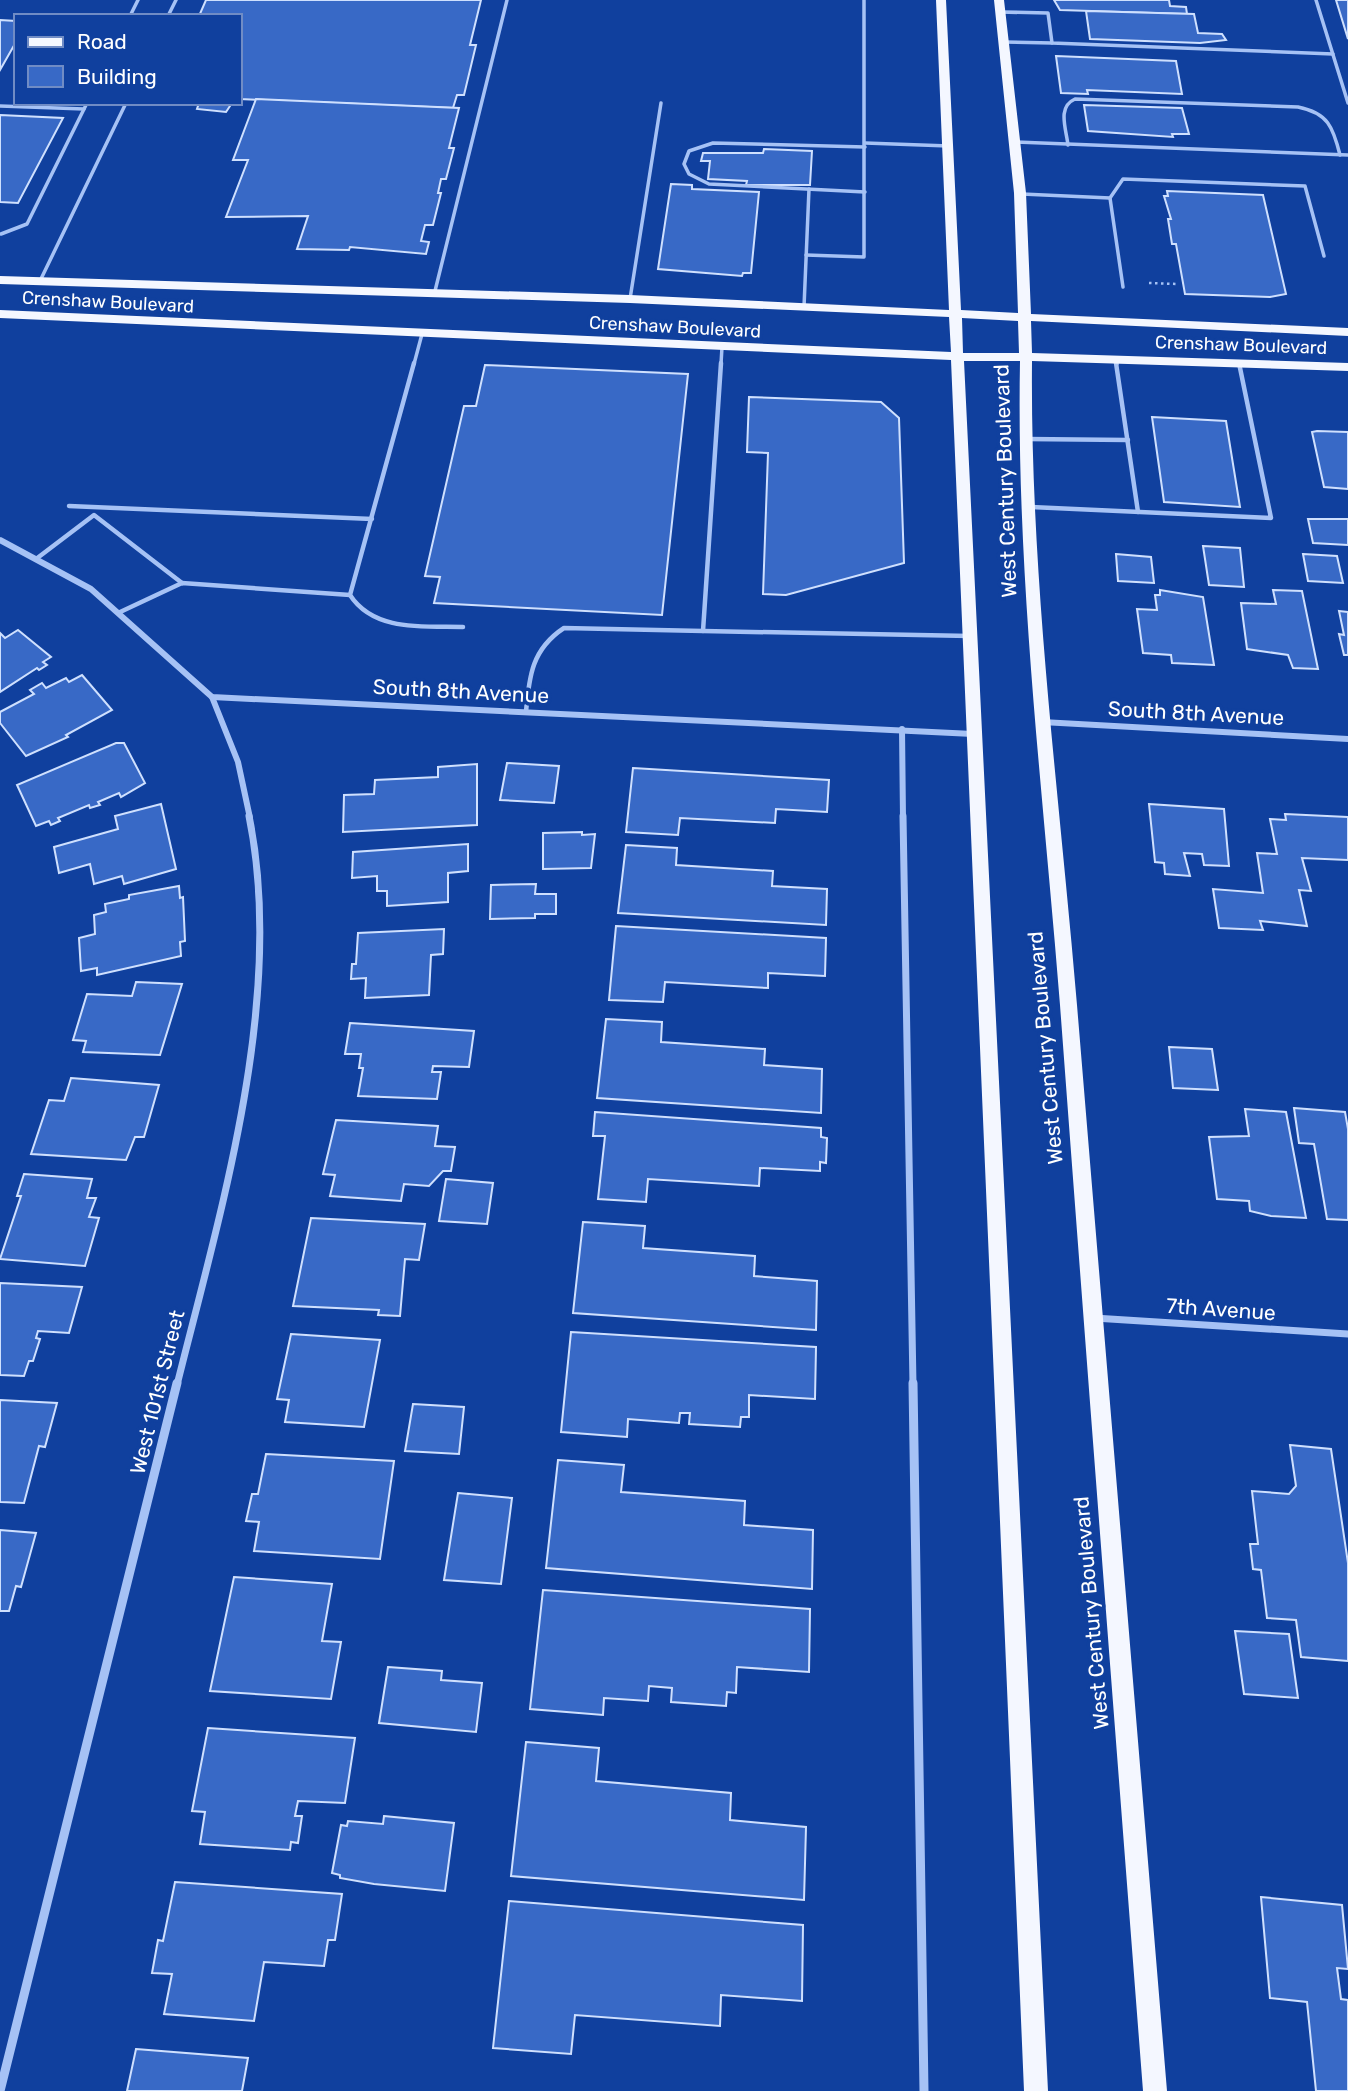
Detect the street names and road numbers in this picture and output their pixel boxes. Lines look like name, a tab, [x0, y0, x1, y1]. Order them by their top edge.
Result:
street label: Crenshaw Boulevard	[21, 287, 195, 317]
street label: Crenshaw Boulevard	[588, 312, 762, 342]
street label: Crenshaw Boulevard	[1154, 331, 1328, 359]
street label: West Century Boulevard	[988, 364, 1022, 598]
street label: South 8th Avenue	[372, 674, 550, 708]
street label: South 8th Avenue	[1107, 696, 1285, 730]
street label: West Century Boulevard	[1022, 930, 1068, 1166]
street label: 7th Avenue	[1165, 1293, 1277, 1325]
street label: West 101st Street	[125, 1307, 189, 1477]
street label: West Century Boulevard	[1068, 1495, 1114, 1731]

